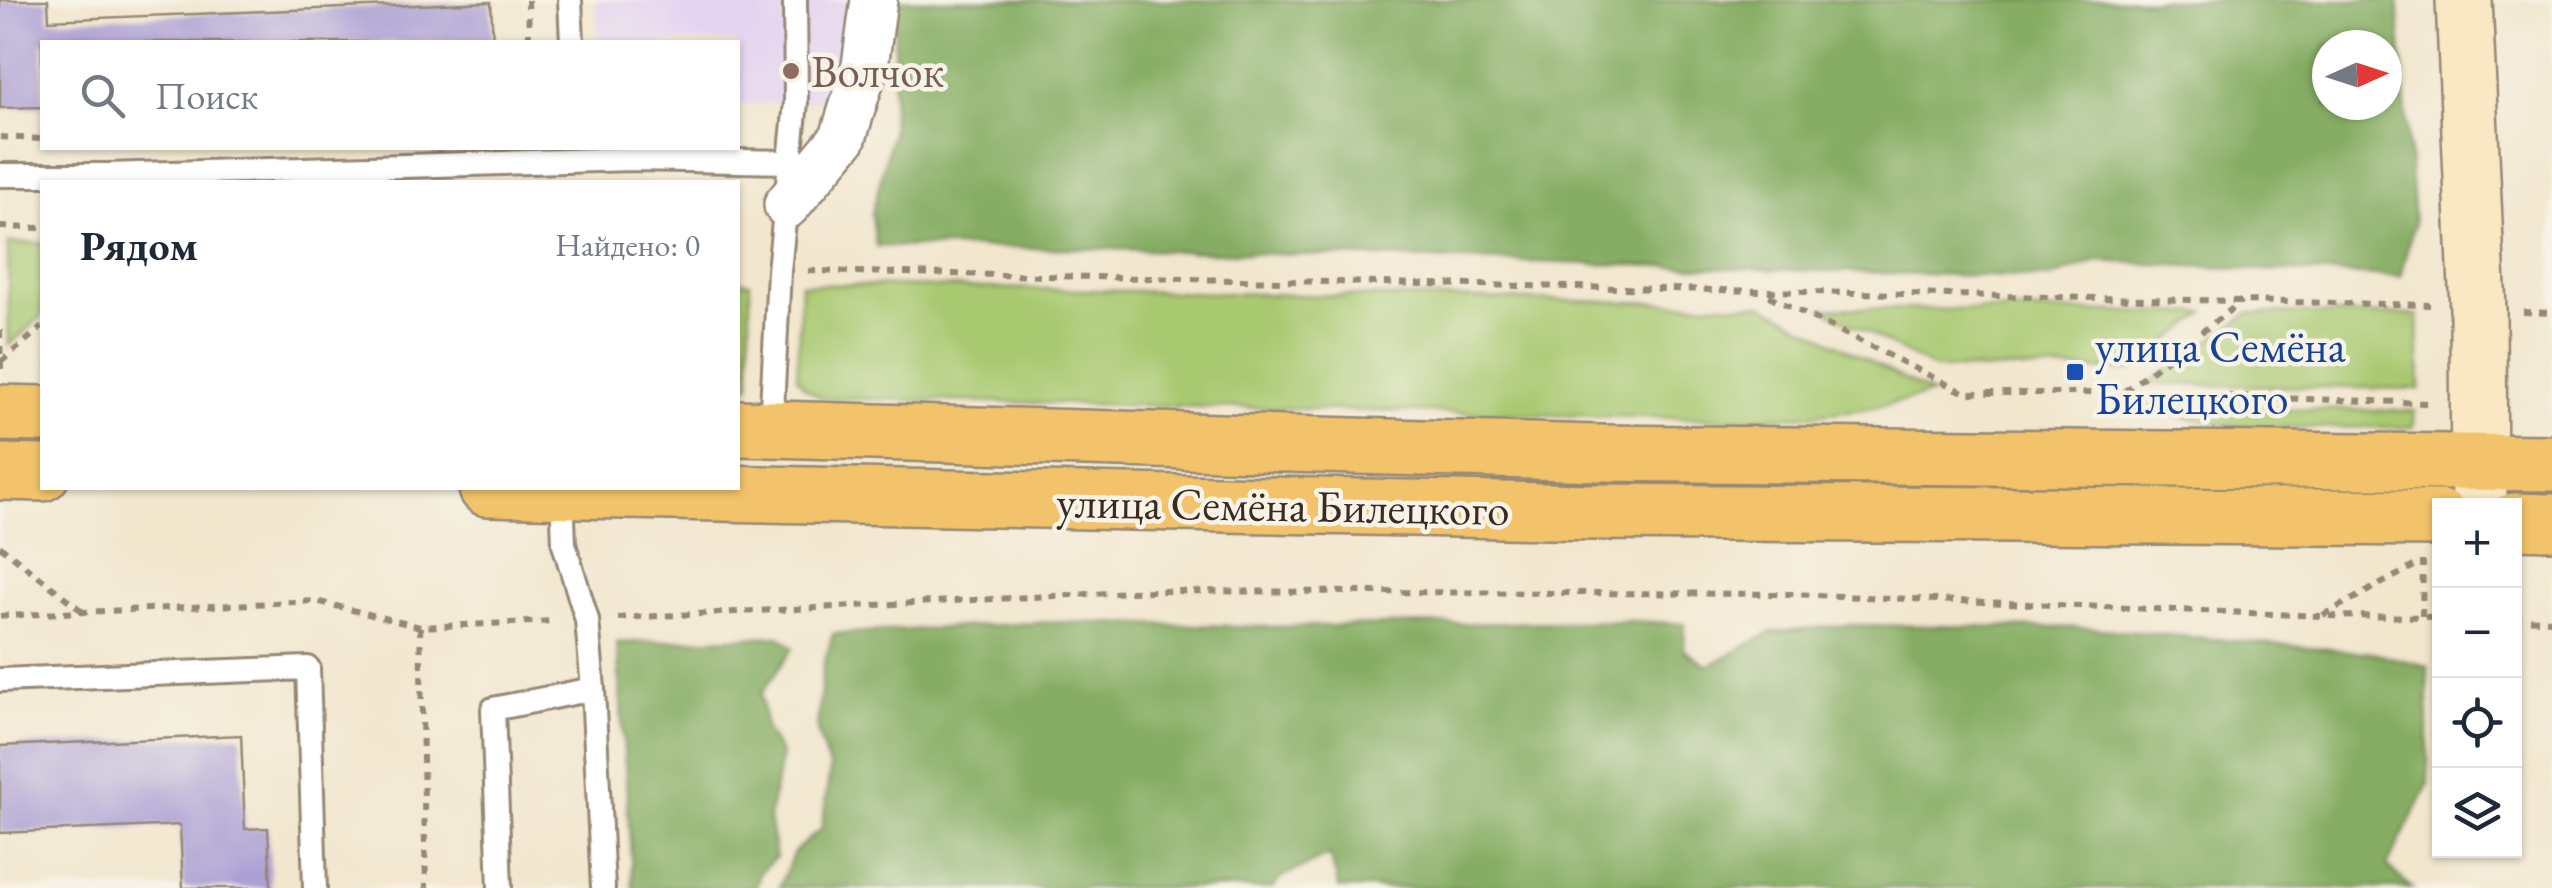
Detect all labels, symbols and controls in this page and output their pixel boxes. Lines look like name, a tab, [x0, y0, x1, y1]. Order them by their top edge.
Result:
north arrow	[2312, 30, 2402, 120]
search box	[40, 40, 740, 150]
place label: Волчок	[811, 42, 944, 100]
marker: Волчок	[780, 60, 802, 82]
icon: search	[75, 68, 130, 123]
text: Поиск	[155, 71, 258, 120]
text: Рядом	[80, 218, 198, 273]
text: Найдено: 0	[555, 224, 700, 266]
place label: улица Семёна Билецкого	[2095, 317, 2346, 427]
marker: улица Семёна Билецкого	[2064, 361, 2086, 383]
street label: улица Семёна Билецкого	[1056, 472, 1510, 538]
map controls	[2432, 498, 2522, 858]
button: +	[2432, 498, 2522, 588]
button: −	[2432, 588, 2522, 678]
button: locate	[2432, 678, 2522, 768]
button: layers	[2432, 768, 2522, 858]

